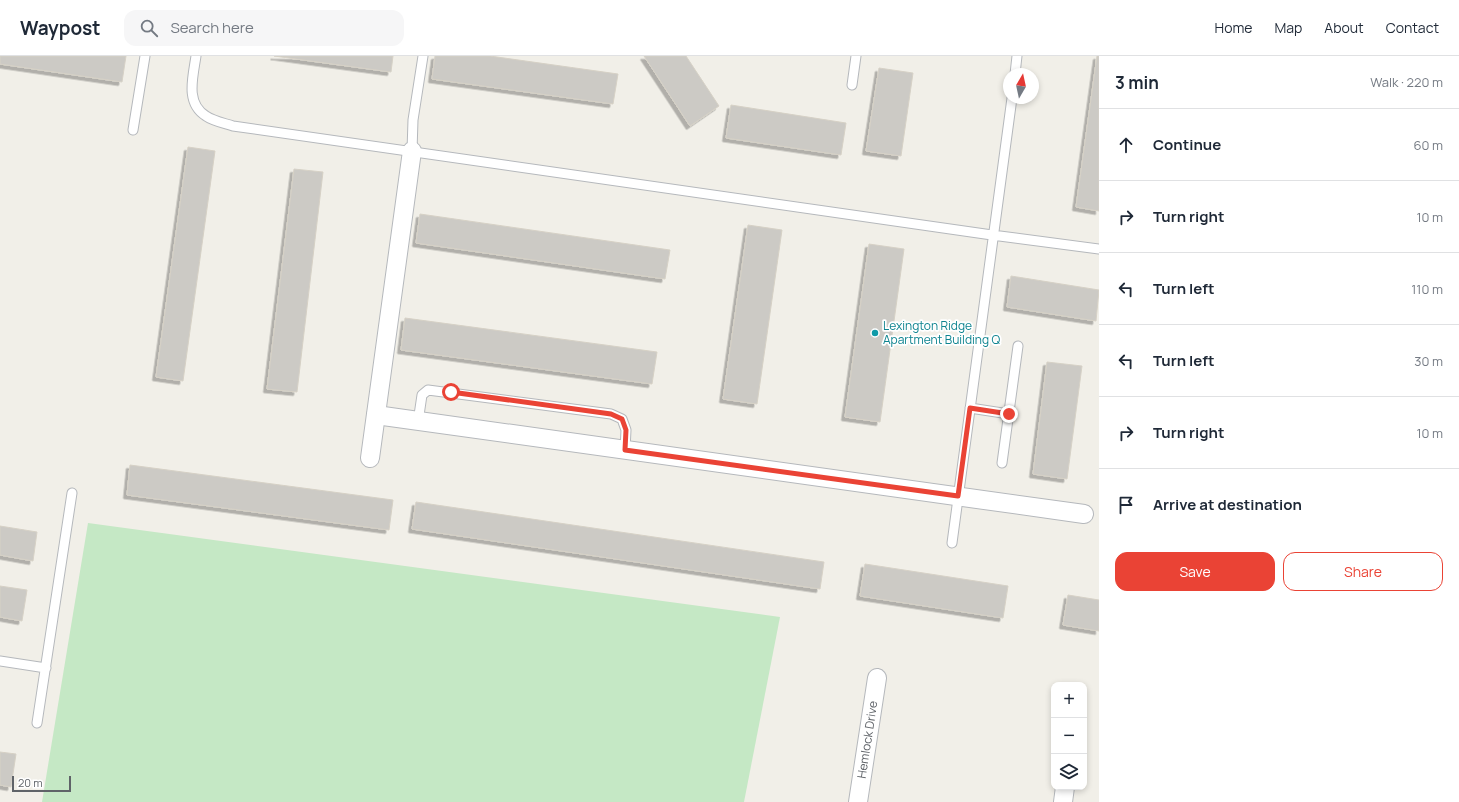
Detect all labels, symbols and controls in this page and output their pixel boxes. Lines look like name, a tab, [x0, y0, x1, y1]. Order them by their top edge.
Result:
search box	[124, 10, 404, 46]
text: Waypost	[20, 15, 100, 41]
icon: search	[138, 17, 160, 39]
text: Search here	[170, 17, 254, 38]
text: Home	[1215, 18, 1252, 37]
text: Map	[1274, 18, 1302, 37]
text: About	[1324, 18, 1364, 37]
text: Contact	[1386, 18, 1439, 37]
north arrow	[1003, 68, 1039, 104]
text: 3 min	[1115, 71, 1159, 94]
text: Walk · 220 m	[1370, 73, 1443, 91]
icon: ahead	[1115, 134, 1137, 156]
text: Continue	[1153, 134, 1221, 155]
text: 60 m	[1413, 136, 1443, 154]
icon: right	[1115, 206, 1137, 228]
text: Turn right	[1153, 206, 1224, 227]
text: 10 m	[1416, 208, 1443, 226]
icon: left	[1115, 278, 1137, 300]
text: Turn left	[1153, 278, 1215, 299]
text: 110 m	[1411, 280, 1443, 298]
place label: Lexington Ridge Apartment Building Q	[883, 317, 1000, 348]
marker: Lexington Ridge Apartment Building Q	[870, 328, 880, 338]
icon: left	[1115, 350, 1137, 372]
text: Turn left	[1153, 350, 1215, 371]
text: 30 m	[1414, 352, 1443, 370]
route start	[442, 383, 460, 401]
route end	[1000, 405, 1018, 423]
icon: right	[1115, 422, 1137, 444]
text: Turn right	[1153, 422, 1224, 443]
text: 10 m	[1416, 424, 1443, 442]
icon: arrive	[1115, 494, 1137, 516]
text: Arrive at destination	[1153, 494, 1302, 515]
button: Save	[1115, 552, 1275, 591]
button: Share	[1283, 552, 1443, 591]
map controls	[1051, 682, 1087, 790]
button: +	[1051, 682, 1087, 718]
street label: Hemlock Drive	[853, 700, 881, 780]
button: −	[1051, 718, 1087, 754]
button: layers	[1051, 754, 1087, 790]
scale bar	[12, 774, 71, 793]
text: 20 m	[18, 775, 43, 790]

